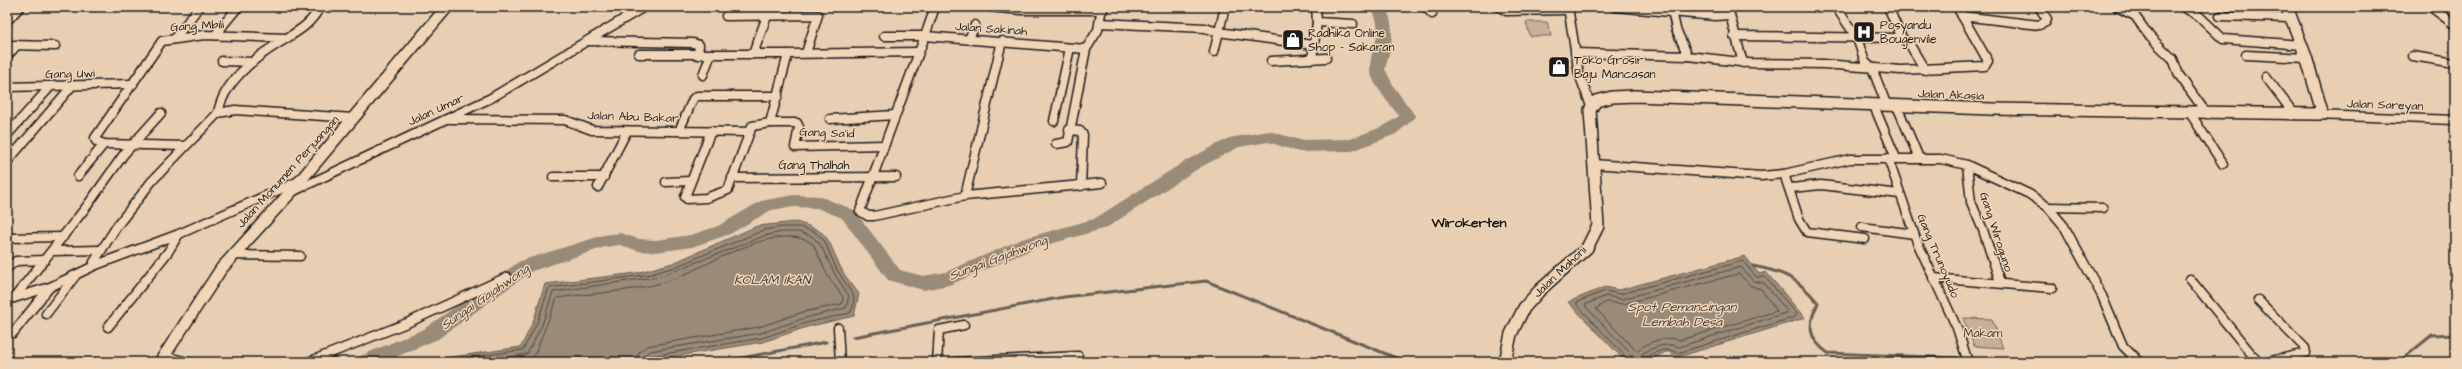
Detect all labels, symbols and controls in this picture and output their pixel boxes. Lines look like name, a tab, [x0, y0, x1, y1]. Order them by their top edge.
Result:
street label: Gang Mbili	[170, 16, 224, 37]
place label: Posyandu Bougenvile	[1880, 17, 1937, 49]
street label: Jalan Sakinah	[954, 18, 1028, 40]
hospital icon: Posyandu Bougenvile	[1851, 19, 1877, 45]
place label: Radhika Online Shop - Sakaran	[1308, 25, 1394, 56]
shop icon: Radhika Online Shop - Sakaran	[1280, 27, 1306, 53]
place label: Toko Grosir Baju Mancasan	[1574, 52, 1656, 83]
shop icon: Toko Grosir Baju Mancasan	[1546, 54, 1572, 80]
street label: Gang Uwi	[45, 65, 95, 84]
street label: Jalan Akasia	[1918, 85, 1984, 105]
street label: Jalan Umar	[405, 89, 467, 130]
street label: Jalan Sareyan	[2346, 95, 2424, 116]
street label: Jalan Abu Bakar	[587, 107, 679, 127]
street label: Jalan Monumen Perjuangan	[233, 112, 344, 233]
street label: Gang Sa'id	[799, 124, 855, 143]
street label: Gang Thalhah	[779, 157, 849, 175]
street label: Gang Wiroguno	[1974, 190, 2017, 275]
street label: Gang Trunoyudo	[1912, 211, 1963, 301]
district label: Wirokerten	[1430, 213, 1507, 233]
water label: Sungai Gajahwong	[946, 231, 1051, 286]
street label: Jalan Mahoni	[1530, 242, 1590, 302]
water label: Sungai Gajahwong	[437, 259, 534, 335]
water label: KOLAM IKAN	[734, 271, 812, 289]
water label: Spot Pemancingan Lembah Desa	[1628, 298, 1738, 331]
park label: Makam	[1964, 325, 2003, 342]

